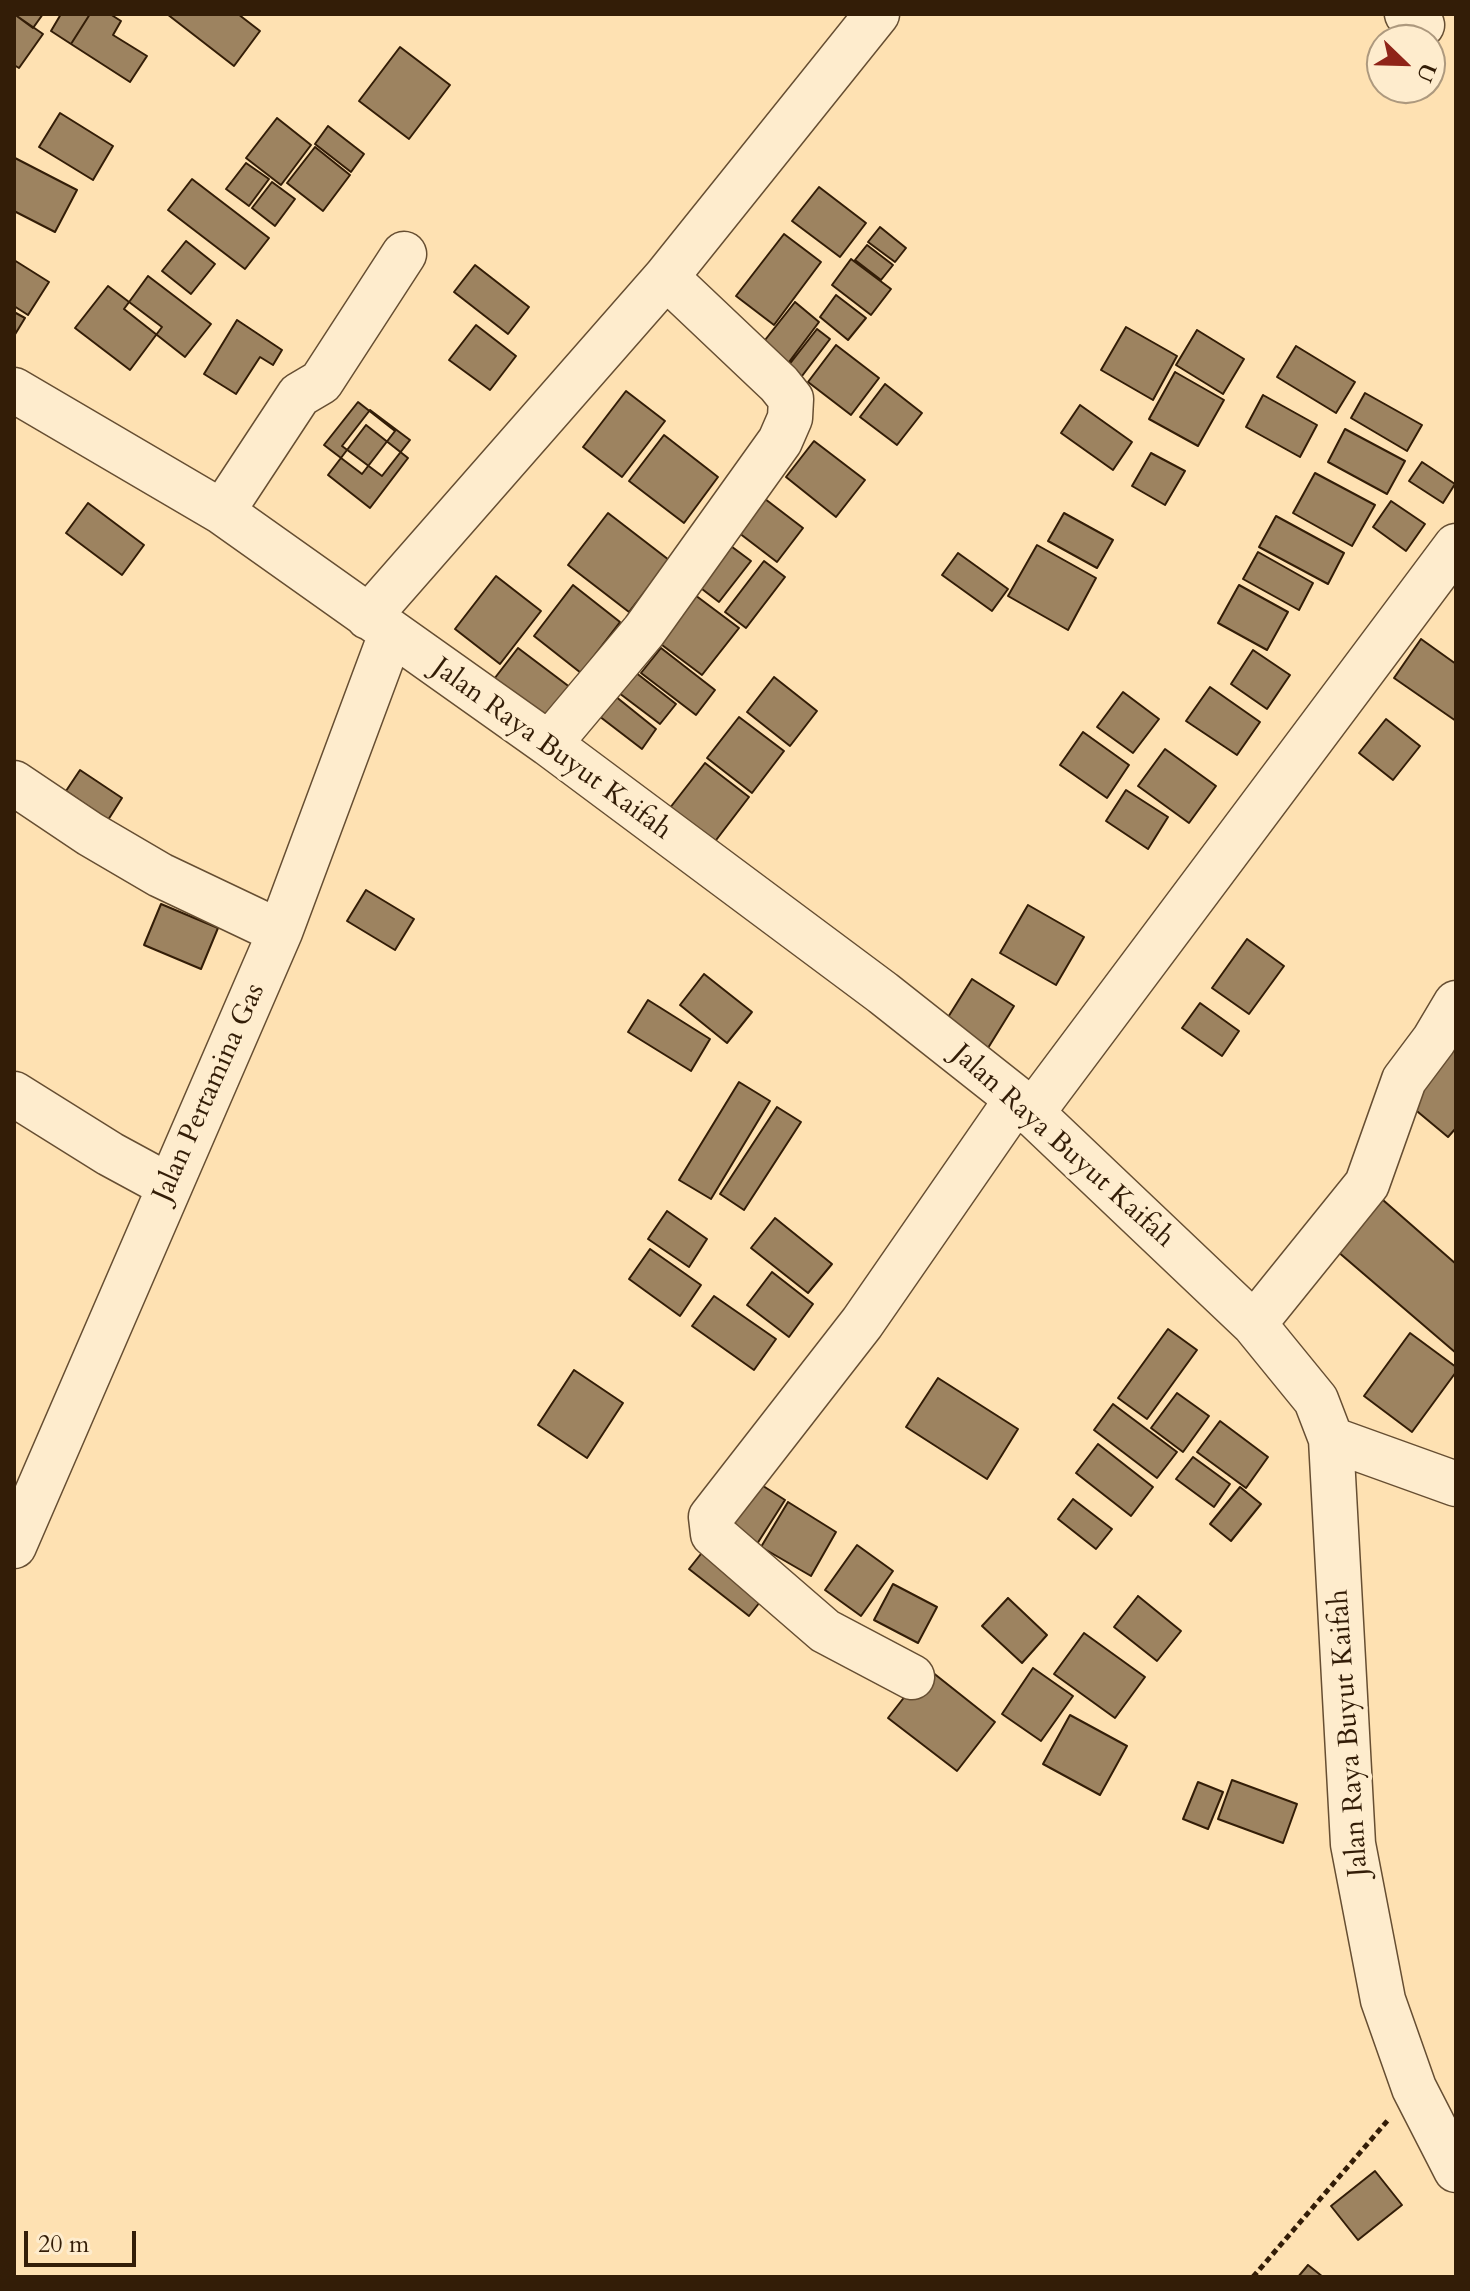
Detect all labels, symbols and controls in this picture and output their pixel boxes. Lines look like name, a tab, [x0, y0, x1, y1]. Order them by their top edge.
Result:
north arrow	[1366, 24, 1446, 104]
text: U	[1409, 58, 1444, 87]
street label: Jalan Raya Buyut Kaifah	[425, 652, 677, 848]
street label: Jalan Pertamina Gas	[147, 979, 273, 1207]
street label: Jalan Raya Buyut Kaifah	[944, 1038, 1180, 1256]
street label: Jalan Raya Buyut Kaifah	[1323, 1588, 1377, 1878]
scale bar	[28, 2215, 140, 2265]
text: 20 m	[38, 2228, 89, 2261]

